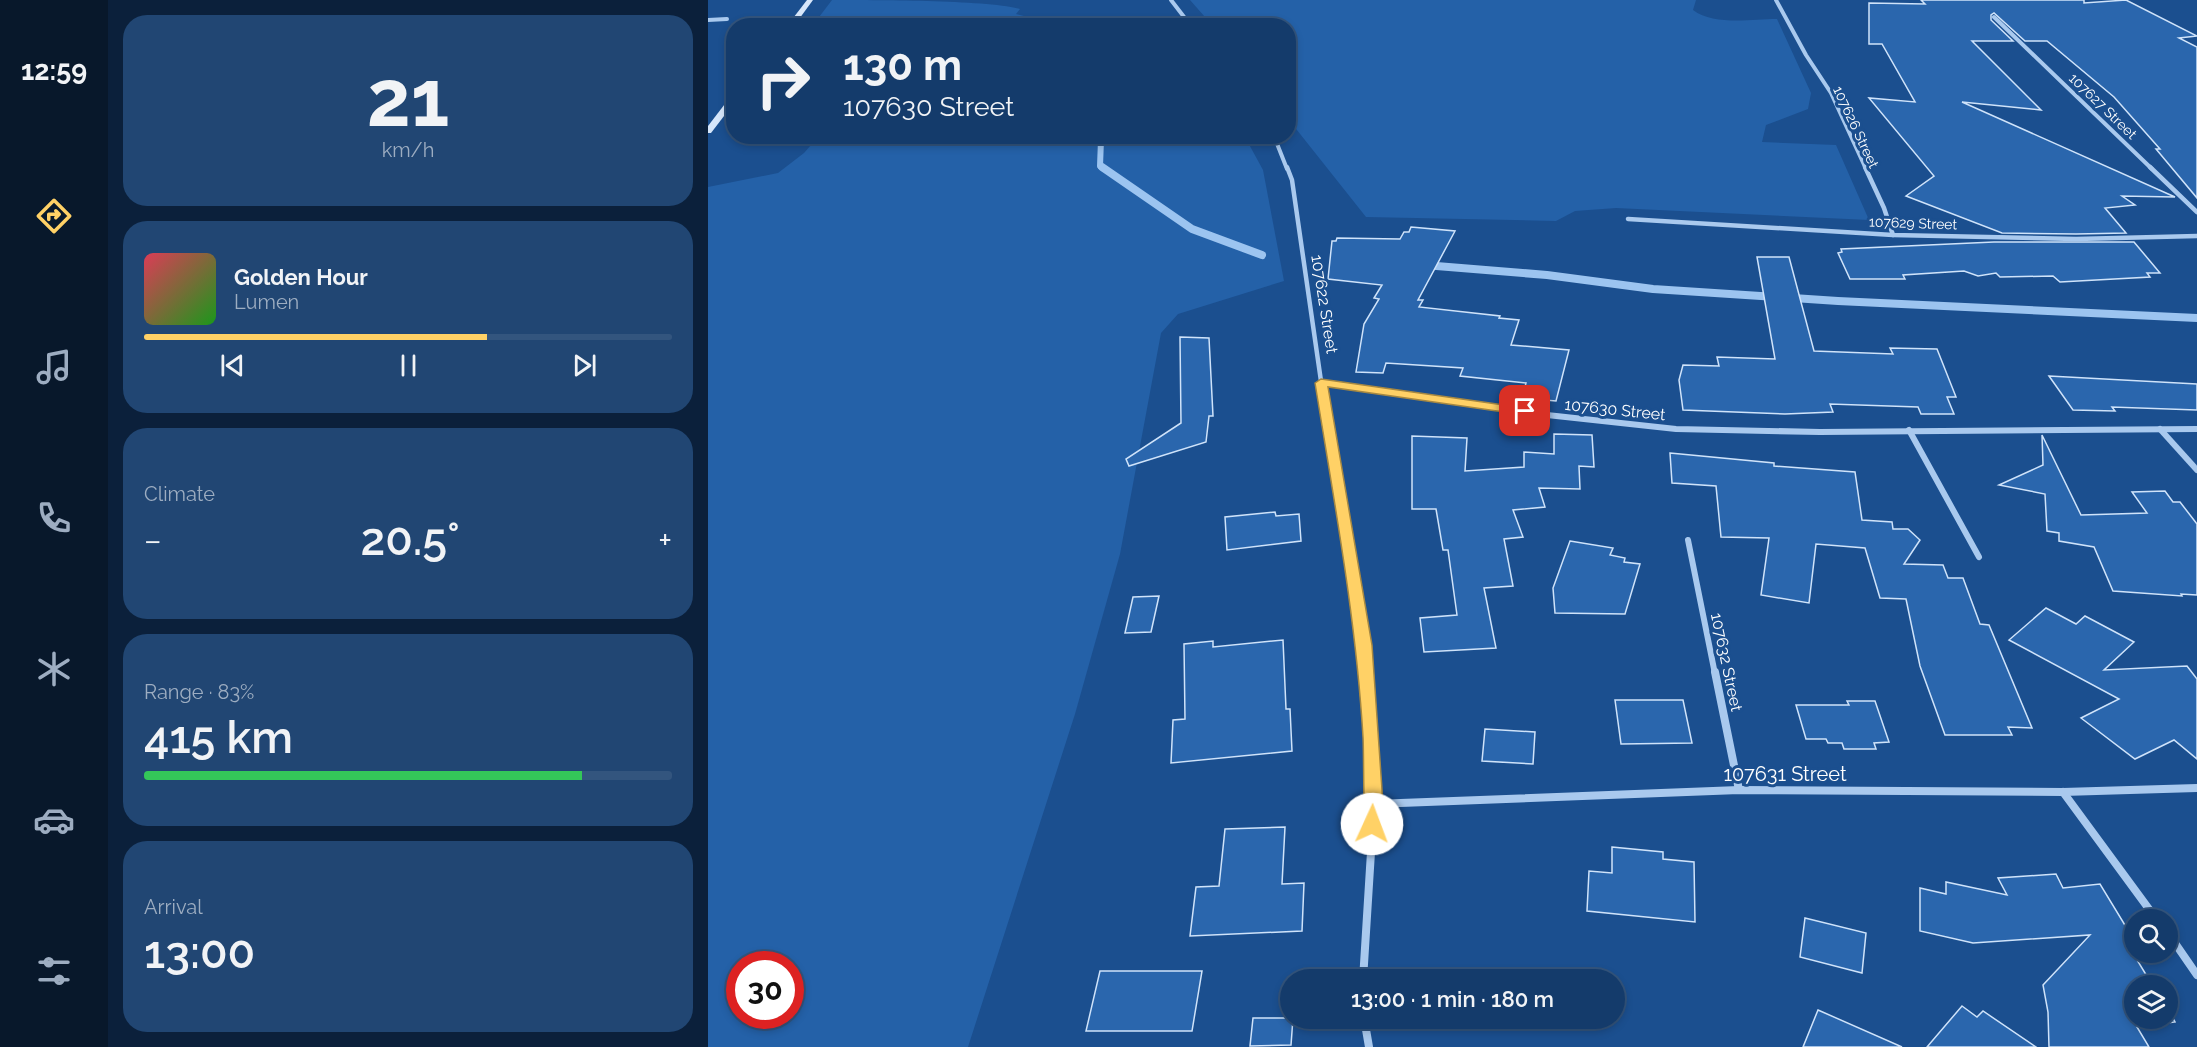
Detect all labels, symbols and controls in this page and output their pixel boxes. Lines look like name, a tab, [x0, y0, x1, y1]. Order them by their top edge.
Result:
text: 130 m	[843, 41, 962, 90]
icon: right	[744, 42, 822, 120]
text: 21	[367, 53, 449, 144]
text: 12:59	[21, 55, 87, 86]
street label: 107627 Street	[2066, 70, 2140, 142]
street label: 107626 Street	[1830, 84, 1882, 171]
text: 107630 Street	[843, 91, 1014, 122]
text: km/h	[382, 138, 434, 162]
icon: directions	[33, 195, 75, 237]
street label: 107629 Street	[1869, 213, 1958, 233]
street label: 107622 Street	[1307, 253, 1342, 356]
text: Golden Hour	[234, 264, 368, 290]
text: Lumen	[234, 290, 299, 314]
icon: music	[33, 346, 75, 388]
icon: previous	[216, 349, 249, 382]
icon: pause	[392, 349, 425, 382]
icon: next	[568, 349, 601, 382]
pin	[1499, 385, 1550, 436]
icon: arrive	[1508, 394, 1541, 427]
street label: 107630 Street	[1563, 395, 1667, 424]
text: Climate	[144, 482, 215, 506]
icon: phone	[33, 497, 75, 539]
text: 20.5°	[360, 513, 460, 566]
text: −	[144, 521, 162, 560]
text: +	[658, 521, 672, 560]
street label: 107632 Street	[1707, 611, 1746, 714]
icon: climate	[33, 648, 75, 690]
text: Range · 83%	[144, 680, 254, 704]
text: 415 km	[144, 711, 293, 764]
street label: 107631 Street	[1723, 762, 1847, 786]
position arrow	[1340, 792, 1404, 856]
icon: car	[33, 799, 75, 841]
text: Arrival	[144, 895, 203, 919]
map controls	[2124, 909, 2178, 1029]
button: search	[2124, 909, 2178, 963]
text: 13:00	[144, 926, 255, 979]
icon: filters	[33, 950, 75, 992]
speed limit sign: 30	[726, 951, 804, 1029]
button: layers	[2124, 975, 2178, 1029]
text: 13:00 · 1 min · 180 m	[1351, 986, 1554, 1012]

